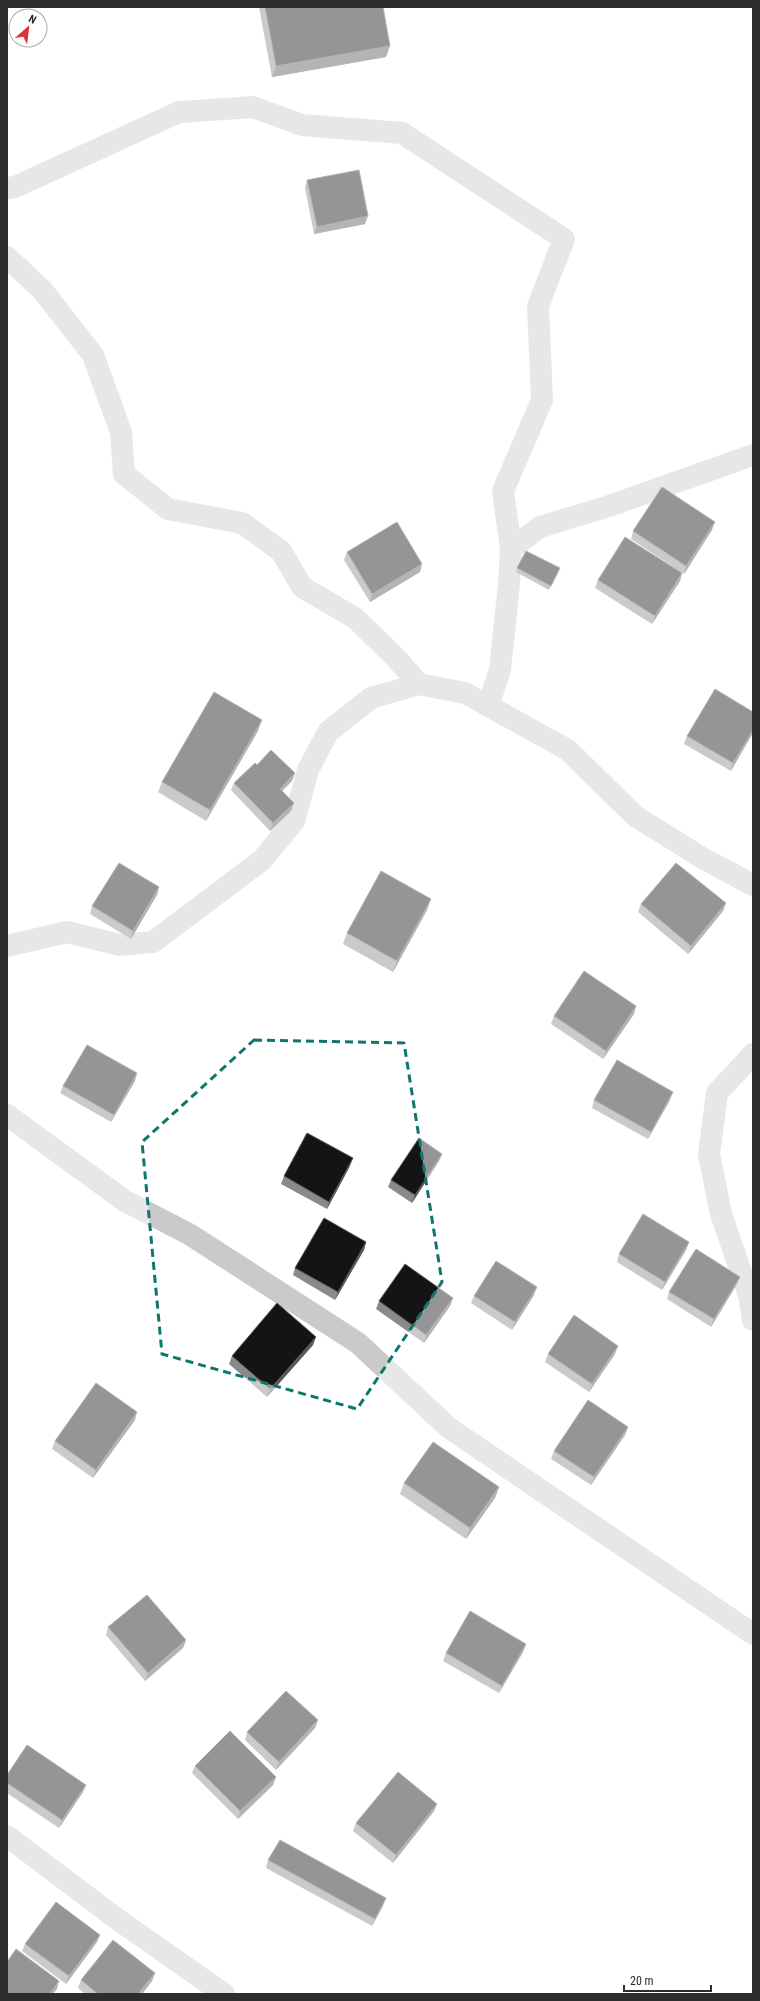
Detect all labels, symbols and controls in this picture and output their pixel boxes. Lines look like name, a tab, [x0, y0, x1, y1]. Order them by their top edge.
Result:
north arrow	[8, 8, 48, 48]
text: N	[26, 12, 39, 27]
scale bar	[624, 1967, 711, 1993]
text: 20 m	[630, 1974, 654, 1988]

